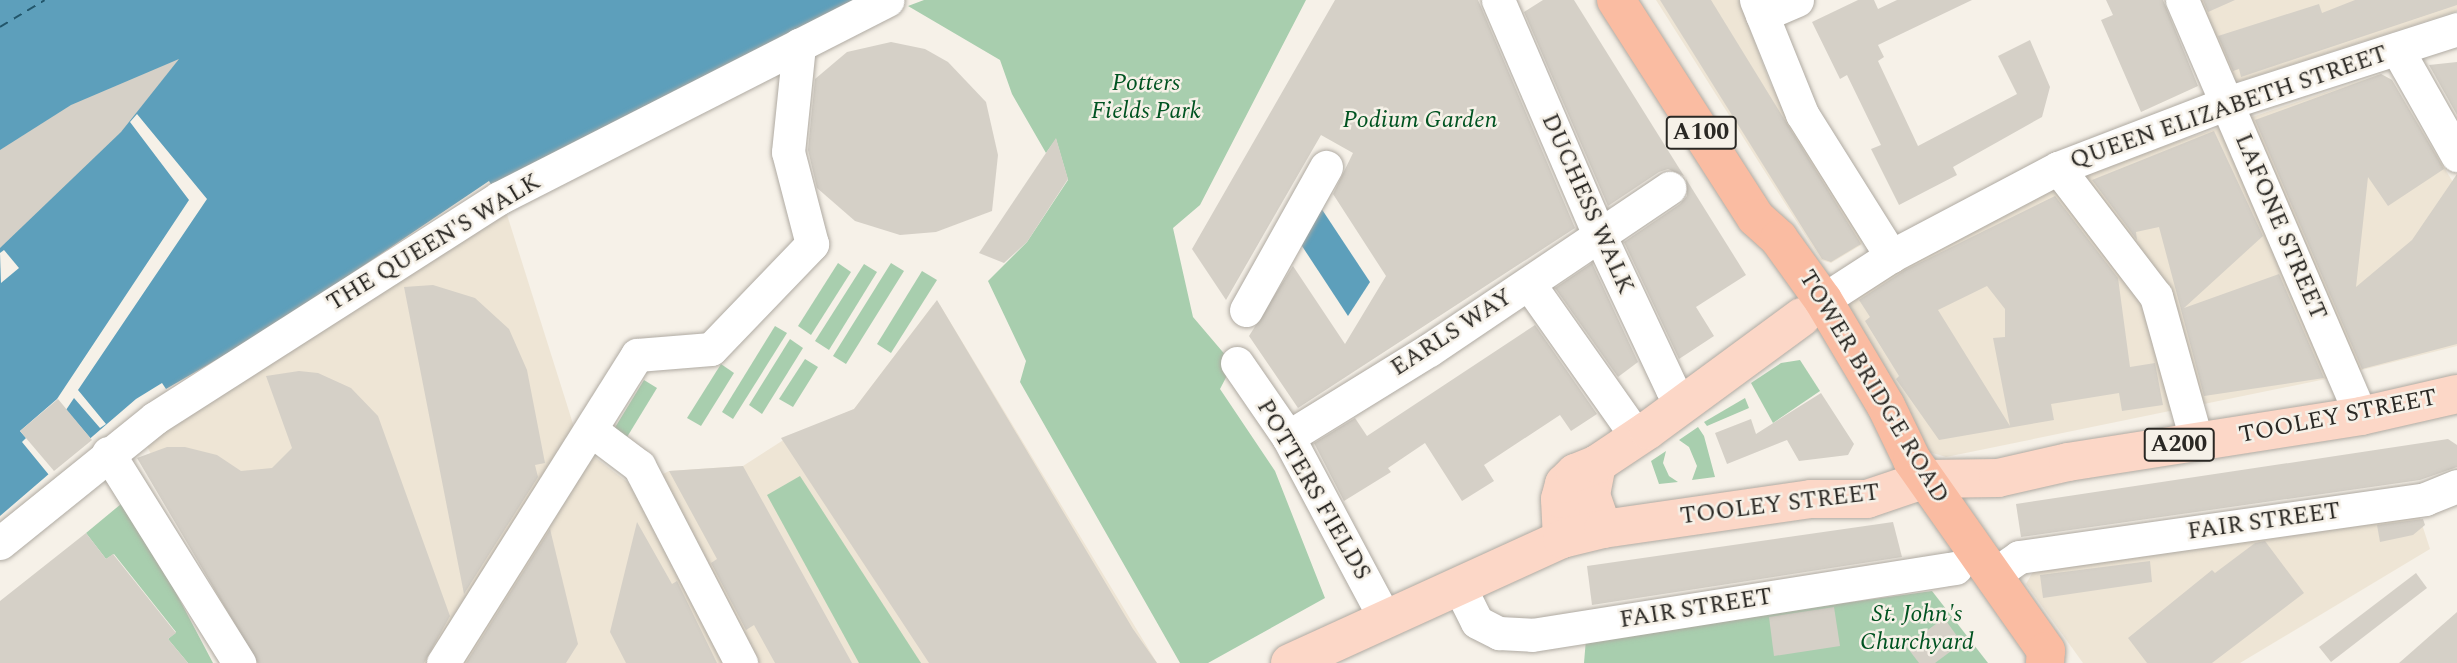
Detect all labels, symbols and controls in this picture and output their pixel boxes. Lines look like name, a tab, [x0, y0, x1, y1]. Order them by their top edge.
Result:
street label: QUEEN ELIZABETH STREET	[2067, 40, 2391, 176]
park label: Potters Fields Park	[1091, 70, 1201, 126]
park label: Podium Garden	[1343, 107, 1497, 135]
street label: DUCHESS WALK	[1534, 109, 1640, 299]
road number: A100	[1664, 114, 1738, 152]
street label: LAFONE STREET	[2228, 129, 2332, 325]
street label: THE QUEEN'S WALK	[322, 168, 546, 318]
street label: TOWER BRIDGE ROAD	[1792, 265, 1954, 509]
street label: EARLS WAY	[1386, 283, 1518, 383]
street label: TOOLEY STREET	[2237, 384, 2439, 450]
street label: POTTERS FIELDS	[1250, 395, 1376, 585]
road number: A200	[2142, 426, 2216, 464]
street label: TOOLEY STREET	[1679, 478, 1881, 532]
street label: FAIR STREET	[2186, 497, 2342, 547]
street label: FAIR STREET	[1618, 583, 1774, 635]
park label: St. John's Churchyard	[1860, 601, 1974, 657]

